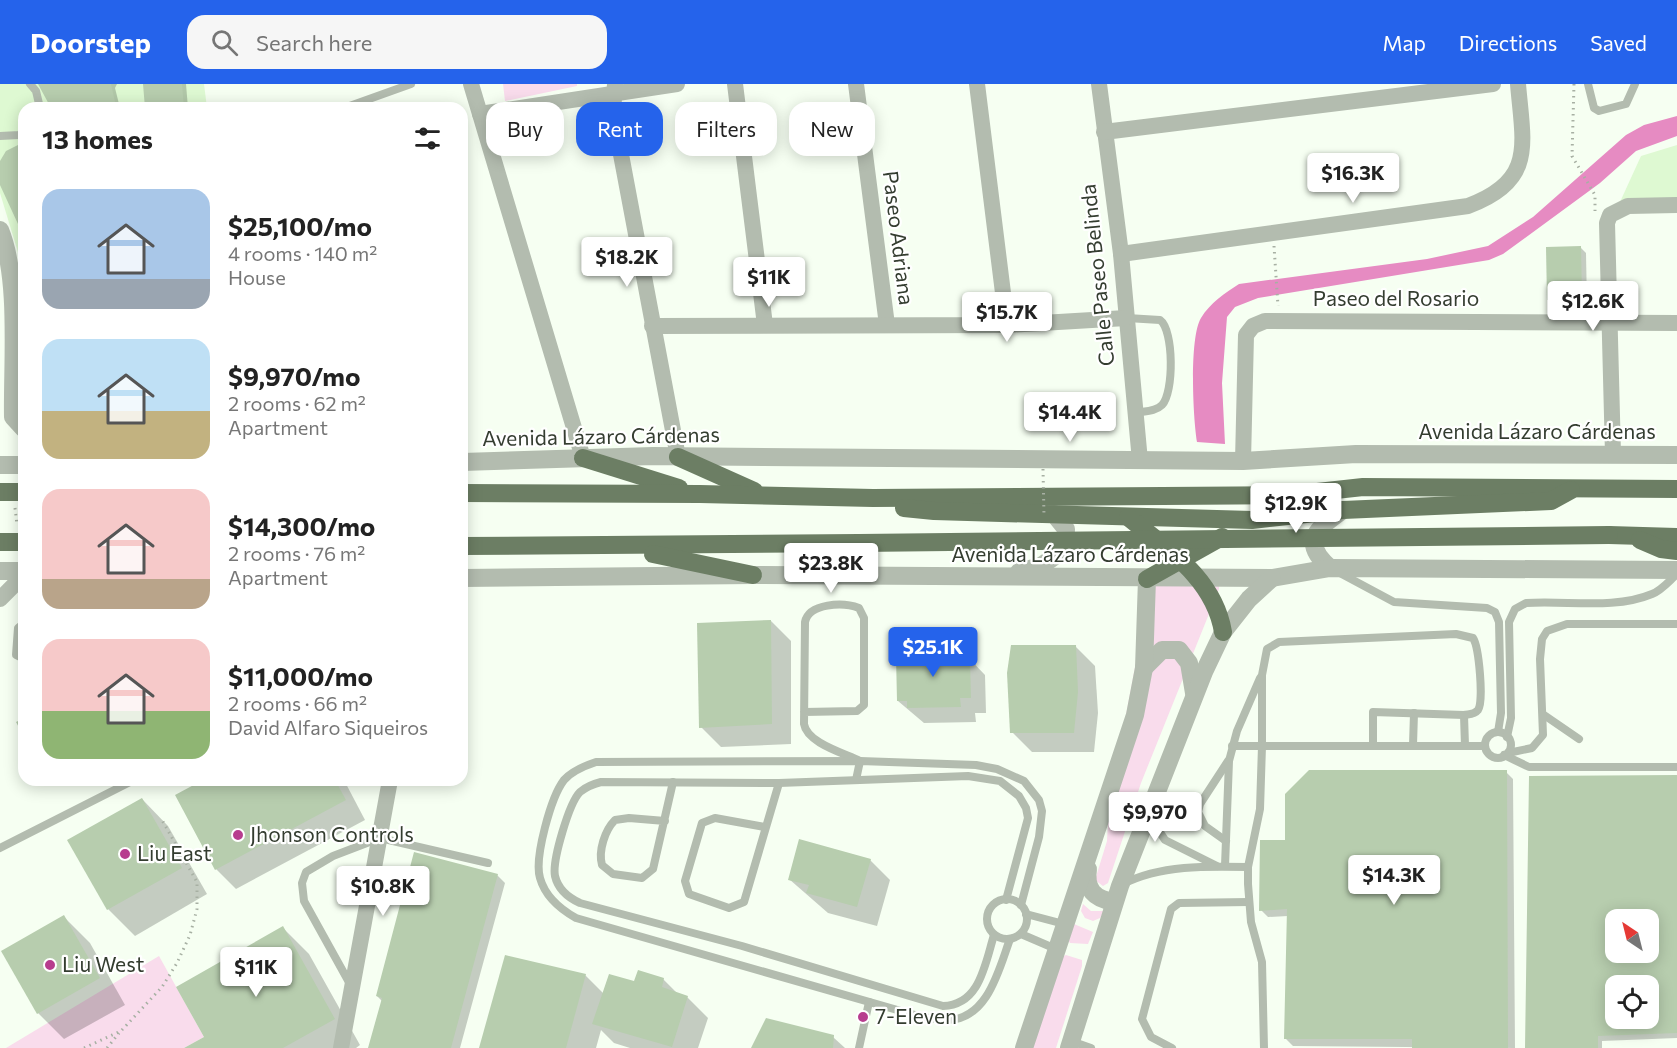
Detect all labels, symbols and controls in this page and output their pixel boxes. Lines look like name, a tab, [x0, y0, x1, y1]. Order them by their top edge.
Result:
search box	[187, 15, 607, 69]
text: Doorstep	[30, 25, 151, 59]
icon: search	[208, 26, 241, 59]
text: Search here	[256, 29, 372, 56]
text: Map	[1383, 30, 1426, 55]
text: Directions	[1459, 30, 1557, 55]
text: Saved	[1590, 30, 1647, 55]
chip: Buy	[486, 102, 564, 156]
chip: Rent	[576, 102, 663, 156]
chip: Filters	[675, 102, 777, 156]
chip: New	[789, 102, 875, 156]
icon: filters	[411, 122, 444, 155]
text: 13 homes	[42, 123, 153, 154]
pin: $16.3K	[1304, 153, 1402, 204]
text: $16.3K	[1321, 160, 1385, 184]
street label: Paseo Adriana	[879, 169, 920, 306]
street label: Calle Paseo Belinda	[1075, 183, 1119, 367]
text: $25,100/mo	[228, 210, 372, 241]
icon: home	[90, 213, 162, 285]
pin: $18.2K	[578, 237, 676, 288]
text: 4 rooms · 140 m²	[228, 241, 377, 265]
text: $18.2K	[595, 244, 659, 268]
pin: $11K	[733, 257, 805, 308]
text: $11K	[747, 264, 791, 288]
text: House	[228, 265, 286, 289]
pin: $12.6K	[1544, 281, 1642, 332]
street label: Paseo del Rosario	[1313, 285, 1479, 310]
text: $12.6K	[1561, 288, 1625, 312]
pin: $15.7K	[958, 292, 1056, 343]
text: $15.7K	[976, 299, 1038, 323]
text: $9,970/mo	[228, 360, 361, 391]
icon: home	[90, 363, 162, 435]
text: 2 rooms · 62 m²	[228, 391, 366, 415]
pin: $14.4K	[1021, 392, 1119, 443]
text: $14.4K	[1038, 399, 1102, 423]
text: Apartment	[228, 415, 328, 439]
street label: Avenida Lázaro Cárdenas	[1418, 418, 1656, 443]
street label: Avenida Lázaro Cárdenas	[482, 421, 720, 450]
pin: $12.9K	[1247, 483, 1345, 534]
text: $12.9K	[1264, 490, 1328, 514]
text: $14,300/mo	[228, 510, 375, 541]
icon: home	[90, 513, 162, 585]
text: 2 rooms · 76 m²	[228, 541, 365, 565]
street label: Avenida Lázaro Cárdenas	[951, 541, 1189, 566]
pin: $23.8K	[782, 543, 880, 594]
text: $23.8K	[798, 550, 864, 574]
text: Apartment	[228, 565, 328, 589]
pin: $25.1K	[884, 627, 982, 678]
text: $25.1K	[902, 634, 964, 658]
text: $11,000/mo	[228, 660, 373, 691]
icon: home	[90, 663, 162, 735]
text: 2 rooms · 66 m²	[228, 691, 367, 715]
text: David Alfaro Siqueiros	[228, 715, 428, 739]
pin: $9,970	[1106, 792, 1204, 843]
text: $9,970	[1123, 799, 1187, 823]
place label: Jhonson Controls	[250, 821, 414, 846]
marker: Jhonson Controls	[231, 828, 245, 842]
place label: Liu East	[137, 840, 212, 865]
marker: Liu East	[118, 847, 132, 861]
pin: $14.3K	[1345, 855, 1443, 906]
text: $14.3K	[1362, 862, 1426, 886]
pin: $10.8K	[334, 866, 432, 917]
text: $10.8K	[351, 873, 415, 897]
north arrow	[1605, 909, 1659, 963]
map controls	[1605, 909, 1659, 1029]
pin: $11K	[220, 947, 292, 998]
place label: Liu West	[62, 951, 144, 976]
text: $11K	[234, 954, 278, 978]
marker: Liu West	[43, 958, 57, 972]
button: locate	[1605, 975, 1659, 1029]
place label: 7-Eleven	[875, 1003, 957, 1028]
marker: 7-Eleven	[856, 1010, 870, 1024]

